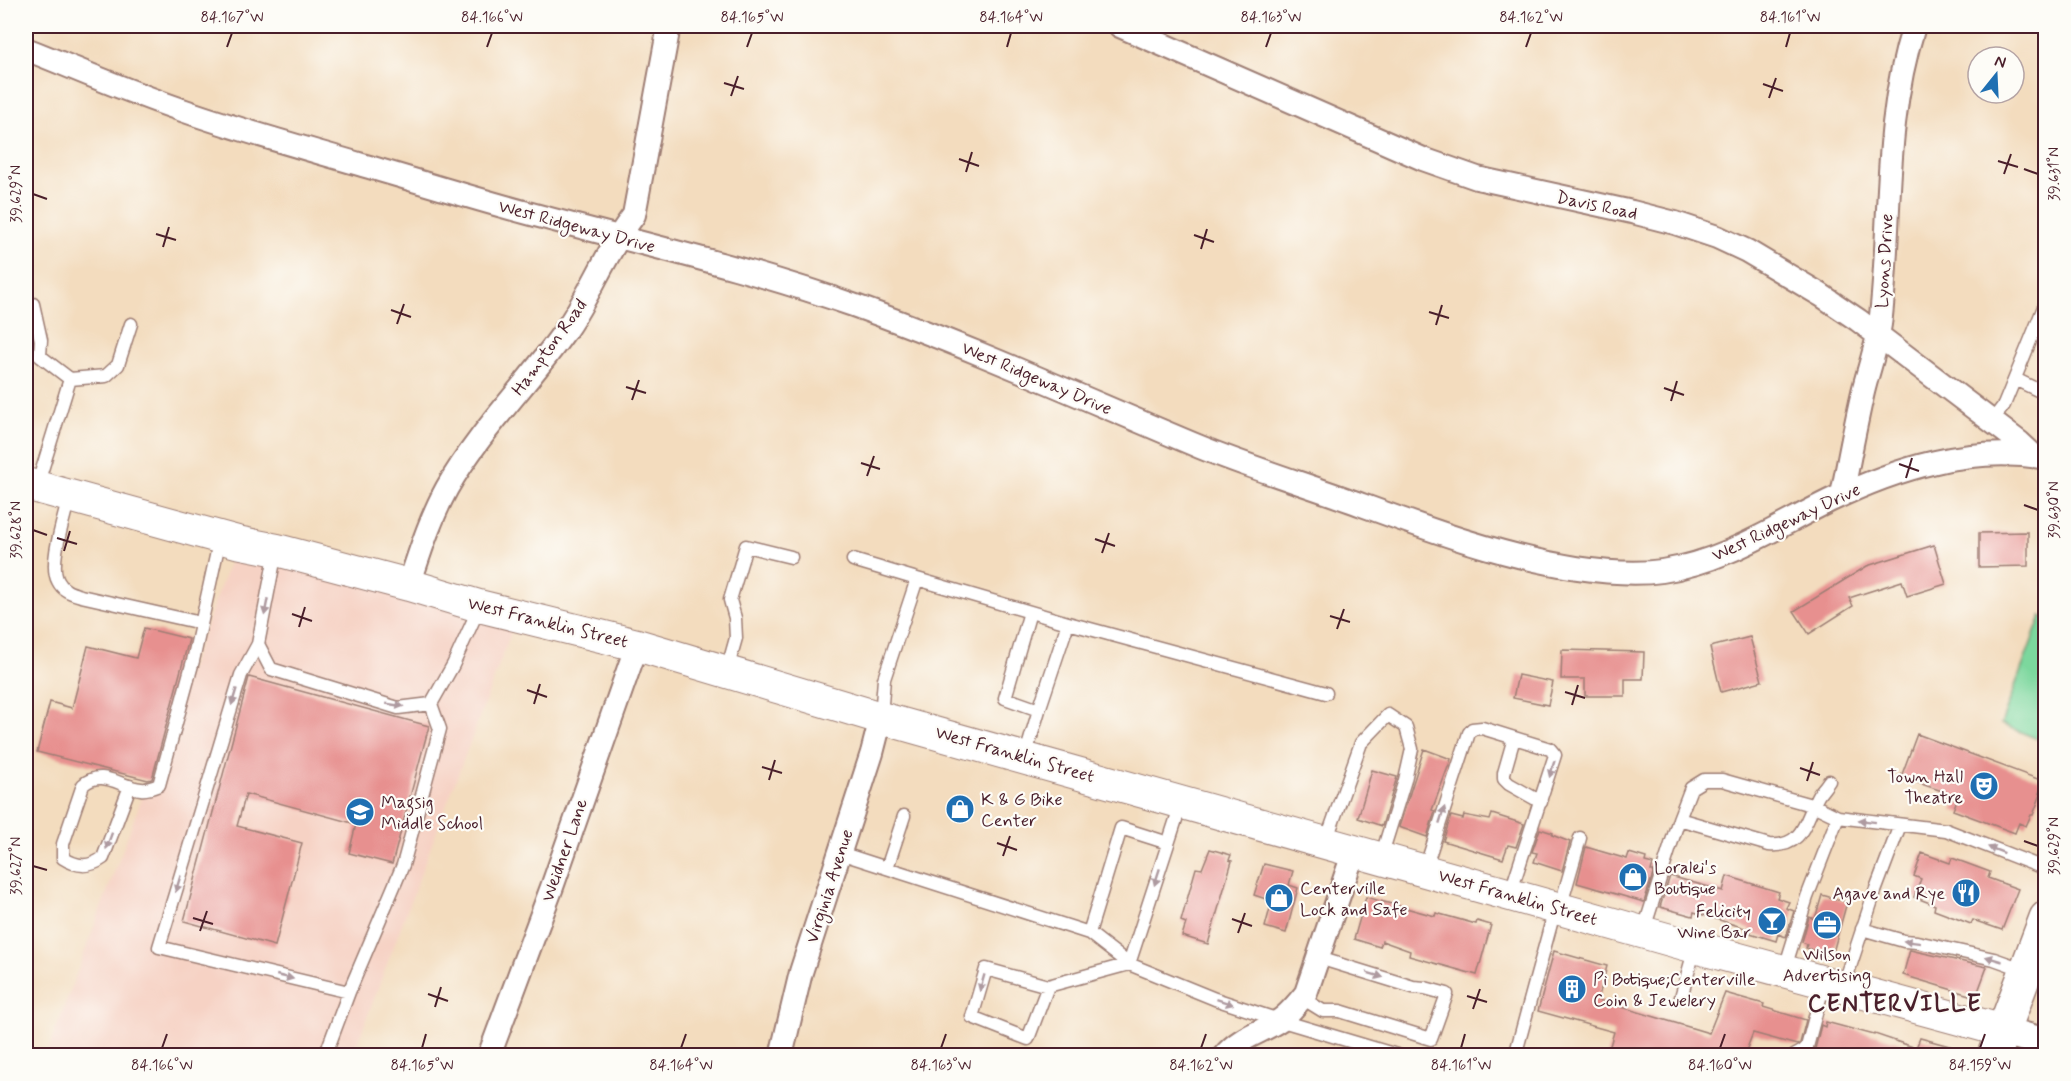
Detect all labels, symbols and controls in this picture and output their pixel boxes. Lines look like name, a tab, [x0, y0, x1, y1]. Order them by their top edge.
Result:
text: 84.167°W	[200, 8, 264, 28]
text: 84.166°W	[461, 8, 523, 28]
text: 84.165°W	[720, 8, 784, 28]
text: 84.164°W	[979, 8, 1043, 28]
text: 84.163°W	[1241, 8, 1301, 28]
text: 84.162°W	[1499, 8, 1563, 28]
text: 84.161°W	[1760, 8, 1820, 28]
north arrow	[1966, 45, 2026, 105]
text: N	[1992, 51, 2008, 74]
text: 39.631°N	[2045, 147, 2065, 201]
text: 39.629°N	[7, 165, 27, 223]
street label: Davis Road	[1554, 186, 1640, 226]
street label: West Ridgeway Drive	[496, 195, 658, 260]
street label: Lyons Drive	[1871, 213, 1899, 309]
street label: Hampton Road	[507, 294, 593, 401]
street label: West Ridgeway Drive	[957, 336, 1115, 422]
street label: West Ridgeway Drive	[1708, 478, 1865, 569]
text: 39.630°N	[2045, 481, 2065, 539]
text: 39.628°N	[7, 501, 27, 559]
street label: West Franklin Street	[465, 591, 631, 655]
one-way arrow	[261, 598, 270, 617]
one-way arrow	[229, 688, 238, 706]
one-way arrow	[386, 701, 405, 710]
street label: West Franklin Street	[932, 721, 1097, 789]
one-way arrow	[1547, 760, 1556, 778]
place label: Town Hall Theatre	[1887, 765, 1963, 810]
theatre icon: Town Hall Theatre	[1968, 770, 2000, 802]
place label: K & G Bike Center	[981, 788, 1063, 833]
place label: Magsig Middle School	[381, 791, 483, 836]
shop icon: K & G Bike Center	[944, 793, 976, 825]
school or university icon: Magsig Middle School	[344, 796, 376, 828]
street label: Weidner Lane	[536, 796, 594, 905]
one-way arrow	[1438, 806, 1448, 824]
one-way arrow	[1857, 816, 1876, 825]
text: 39.629°N	[2045, 817, 2065, 875]
street label: Virginia Avenue	[800, 826, 861, 947]
one-way arrow	[104, 832, 114, 850]
text: 39.627°N	[7, 837, 27, 895]
one-way arrow	[1986, 844, 2004, 854]
place label: Loralei's Boutique	[1654, 856, 1716, 901]
shop icon: Loralei's Boutique	[1617, 861, 1649, 893]
street label: West Franklin Street	[1435, 864, 1600, 932]
one-way arrow	[1152, 868, 1161, 886]
one-way arrow	[173, 875, 182, 893]
place label: Centerville Lock and Safe	[1300, 877, 1408, 922]
restaurant icon: Agave and Rye	[1950, 877, 1982, 909]
shop icon: Centerville Lock and Safe	[1263, 882, 1295, 914]
place label: Agave and Rye	[1833, 882, 1945, 906]
place label: Felicity Wine Bar	[1677, 900, 1751, 945]
bar icon: Felicity Wine Bar	[1756, 905, 1788, 937]
office icon: Wilson Advertising	[1811, 909, 1843, 941]
one-way arrow	[1902, 937, 1921, 947]
place label: Wilson Advertising	[1783, 943, 1871, 989]
one-way arrow	[1985, 954, 2003, 963]
place label: Pi Botique;Centerville Coin & Jewelery	[1593, 968, 1756, 1013]
one-way arrow	[1366, 971, 1384, 980]
one-way arrow	[275, 972, 294, 982]
building icon: Pi Botique;Centerville Coin & Jewelery	[1556, 973, 1588, 1005]
one-way arrow	[977, 974, 986, 992]
district label: CENTERVILLE	[1808, 989, 1982, 1020]
one-way arrow	[1216, 998, 1234, 1008]
text: 84.166°W	[131, 1056, 193, 1076]
text: 84.165°W	[390, 1056, 454, 1076]
text: 84.164°W	[649, 1056, 713, 1076]
text: 84.163°W	[911, 1056, 971, 1076]
text: 84.162°W	[1169, 1056, 1233, 1076]
text: 84.161°W	[1431, 1056, 1491, 1076]
text: 84.160°W	[1688, 1056, 1752, 1076]
text: 84.159°W	[1949, 1056, 2011, 1076]

